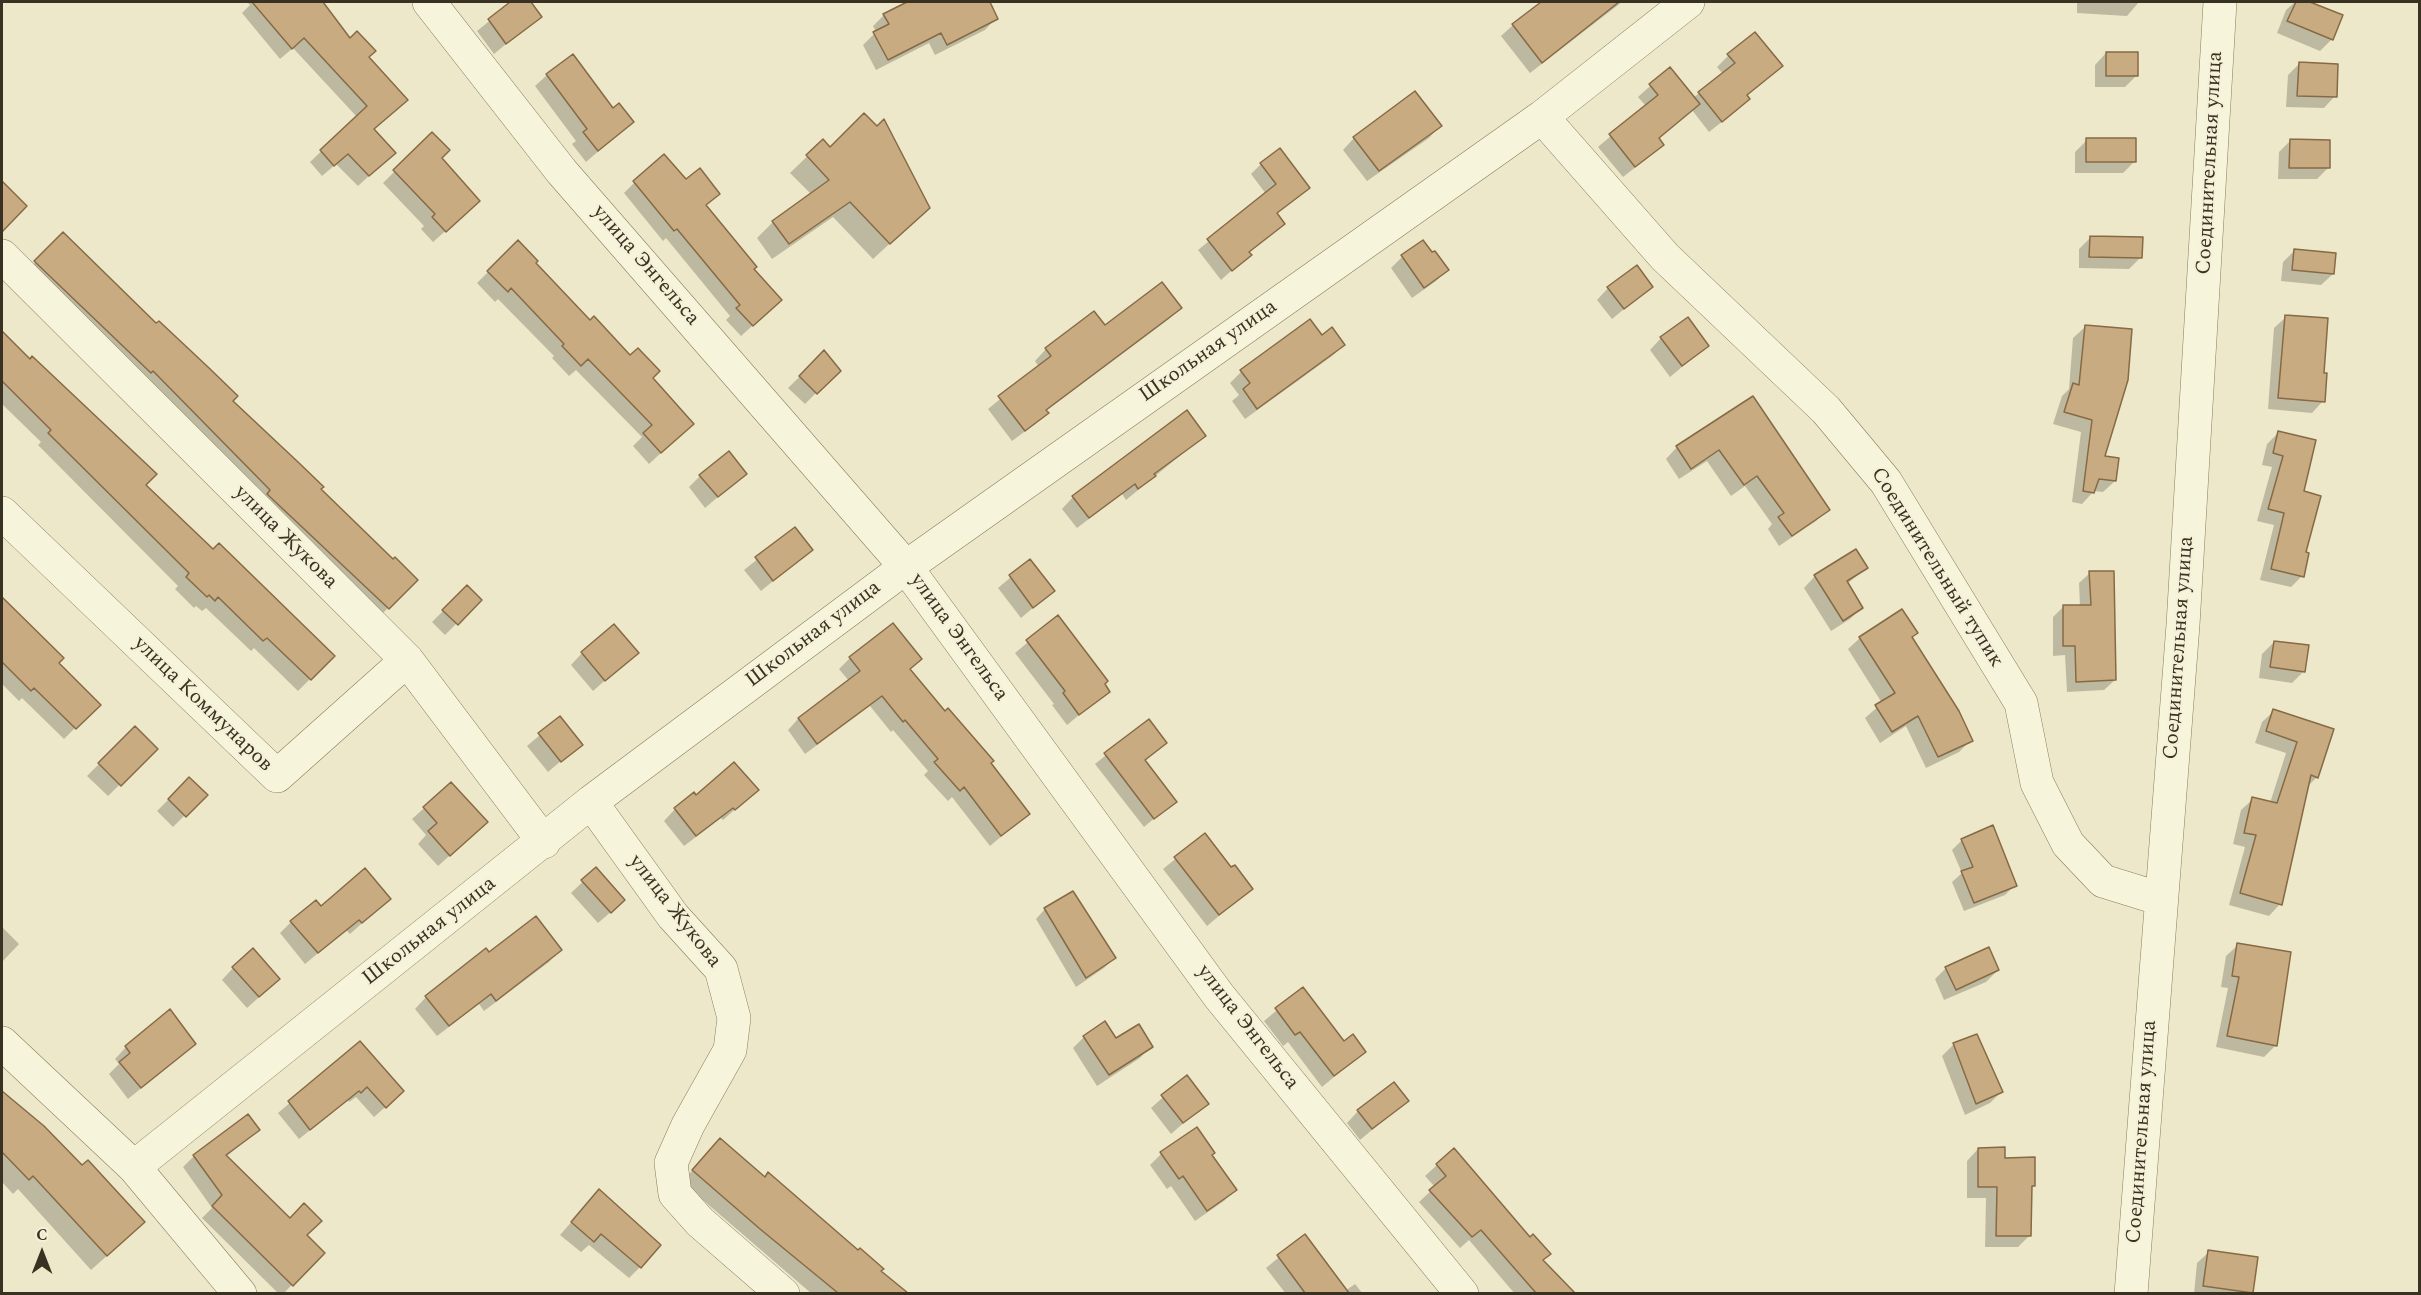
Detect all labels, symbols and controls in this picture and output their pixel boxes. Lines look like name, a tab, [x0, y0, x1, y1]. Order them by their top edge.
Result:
street label: Соединительная улица	[2193, 51, 2229, 275]
street label: улица Энгельса	[586, 201, 704, 331]
street label: Школьная улица	[1135, 295, 1283, 409]
street label: Соединительный тупик	[1864, 463, 2008, 673]
street label: улица Жукова	[228, 481, 342, 595]
street label: Соединительная улица	[2160, 535, 2200, 761]
street label: улица Энгельса	[903, 569, 1013, 707]
street label: Школьная улица	[742, 576, 886, 694]
street label: улица Коммунаров	[127, 632, 277, 778]
street label: улица Жукова	[622, 850, 726, 974]
street label: Школьная улица	[358, 872, 502, 992]
street label: улица Энгельса	[1190, 961, 1304, 1095]
street label: Соединительная улица	[2123, 1019, 2163, 1245]
north arrow	[12, 1223, 72, 1283]
text: С	[36, 1223, 48, 1247]

